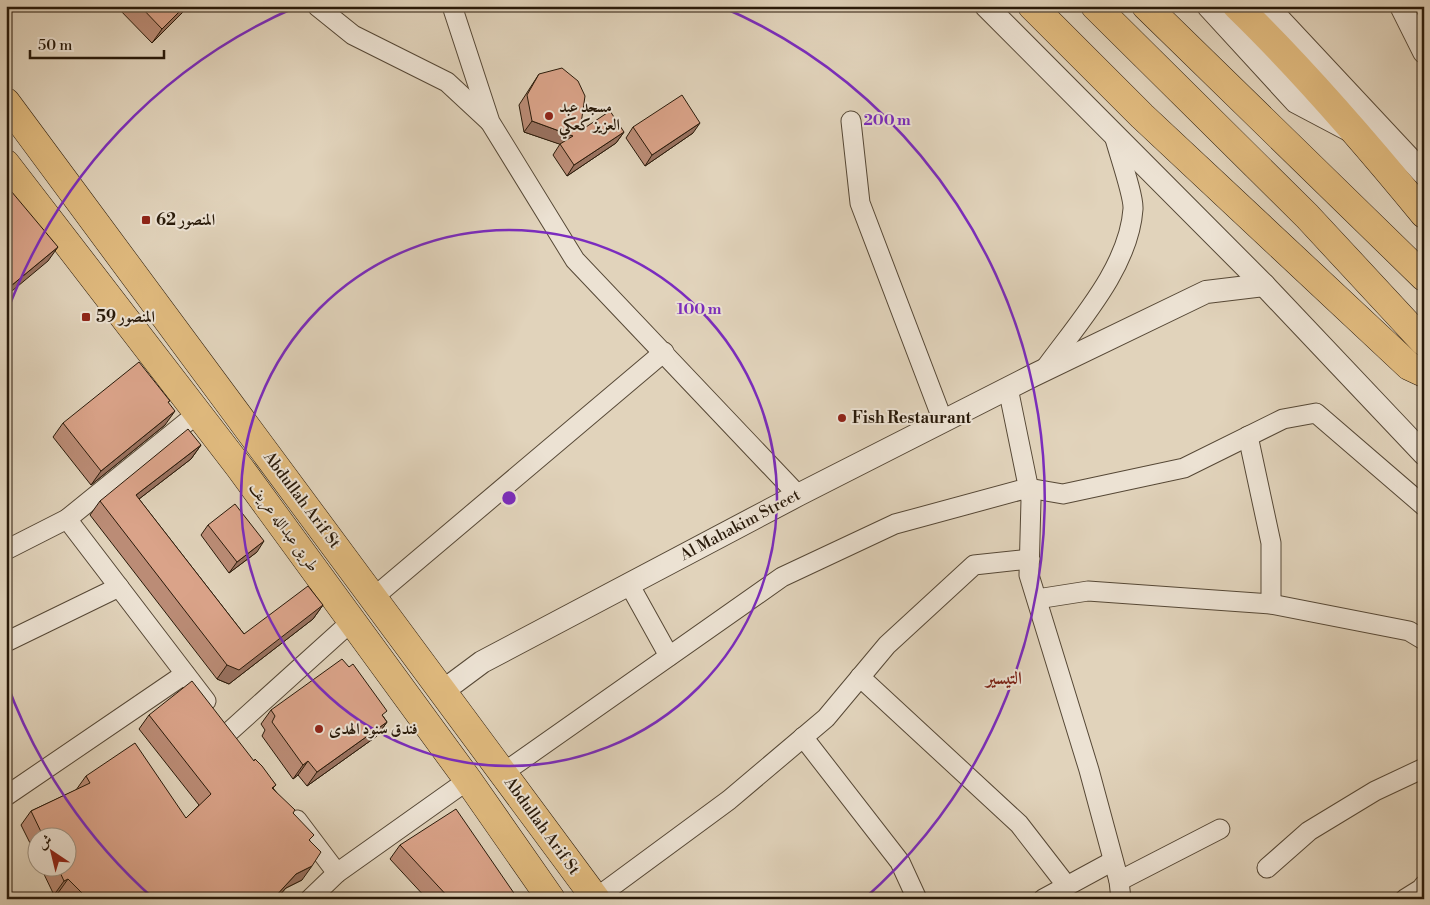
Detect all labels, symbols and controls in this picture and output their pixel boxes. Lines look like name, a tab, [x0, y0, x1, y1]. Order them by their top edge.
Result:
scale bar	[30, 28, 164, 60]
text: 50 m	[38, 36, 72, 55]
place label: مسجد عبد العزيز كعكي	[559, 97, 620, 140]
marker: مسجد عبد العزيز كعكي	[543, 110, 555, 122]
text: 200 m	[863, 111, 911, 130]
place label: المنصور 62	[156, 210, 215, 230]
marker: المنصور 62	[140, 214, 152, 226]
text: 100 m	[677, 300, 722, 319]
place label: المنصور 59	[96, 307, 155, 327]
marker: المنصور 59	[80, 311, 92, 323]
place label: Fish Restaurant	[852, 408, 971, 428]
marker: Fish Restaurant	[836, 412, 848, 424]
street label: Abdullah Arif St	[259, 447, 345, 553]
street label: طريق عبدالله عريف	[244, 478, 323, 576]
street label: Al Mahakim Street	[676, 485, 804, 566]
centre of rings	[500, 489, 518, 507]
district label: التيسير	[984, 667, 1022, 690]
place label: فندق سنود الهدى	[329, 719, 418, 739]
marker: فندق سنود الهدى	[313, 723, 325, 735]
street label: Abdullah Arif St	[499, 772, 584, 879]
north arrow	[28, 828, 78, 878]
text: ش	[34, 831, 56, 854]

